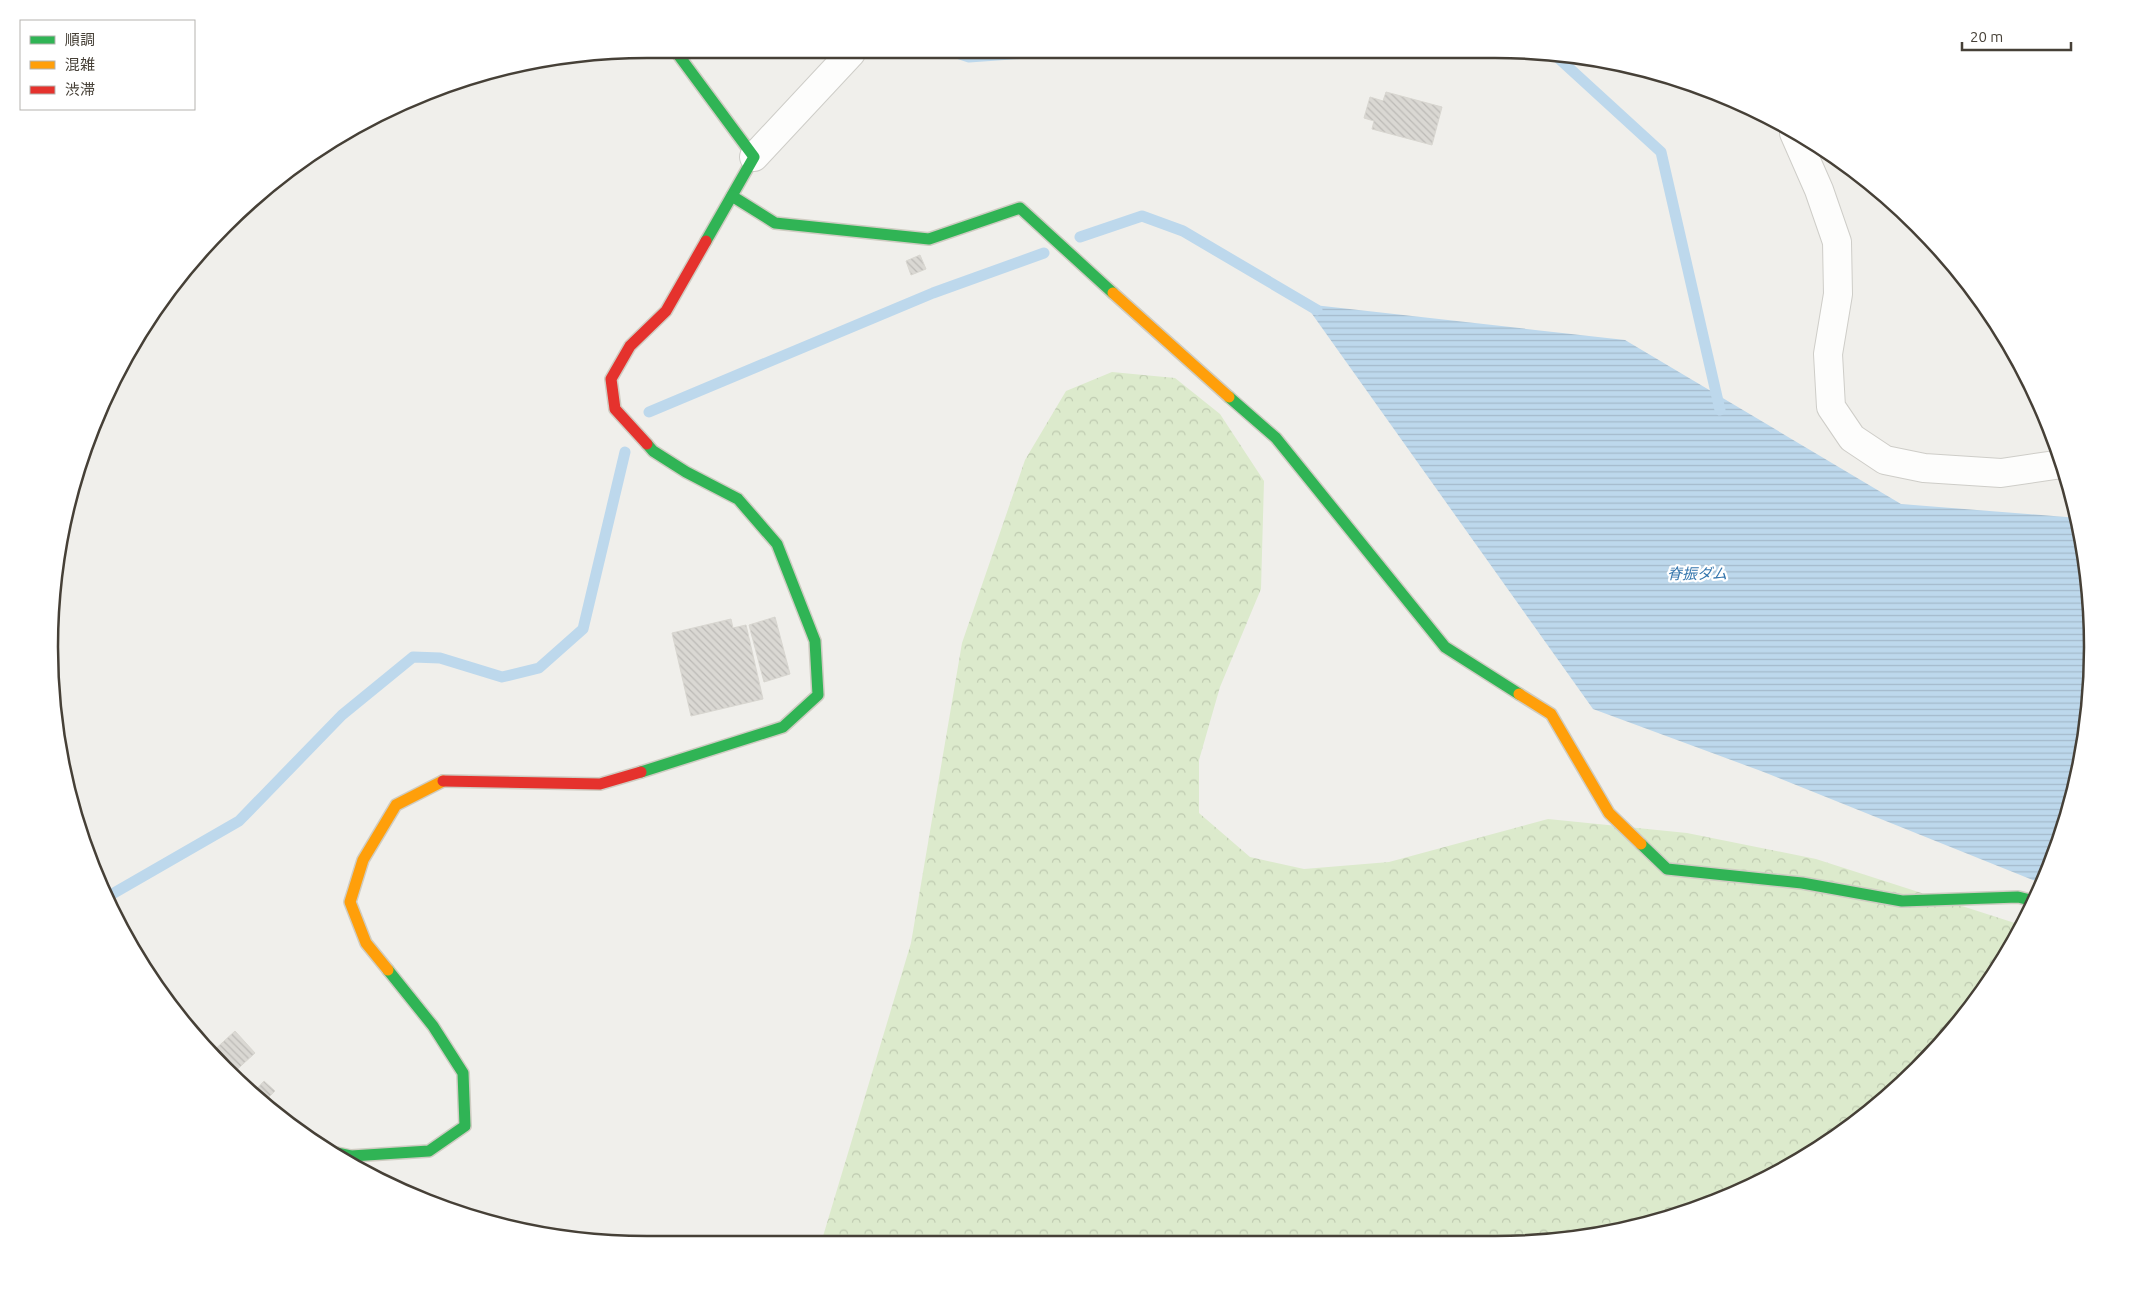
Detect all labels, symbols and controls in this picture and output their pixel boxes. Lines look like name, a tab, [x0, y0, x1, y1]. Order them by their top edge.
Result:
legend	[20, 20, 195, 110]
scale bar	[1962, 20, 2071, 52]
text: 20 m	[1970, 28, 2003, 45]
text: 順調	[65, 31, 95, 48]
text: 混雑	[65, 56, 95, 73]
text: 渋滞	[65, 81, 95, 98]
water label: 脊振ダム	[1667, 565, 1727, 582]

